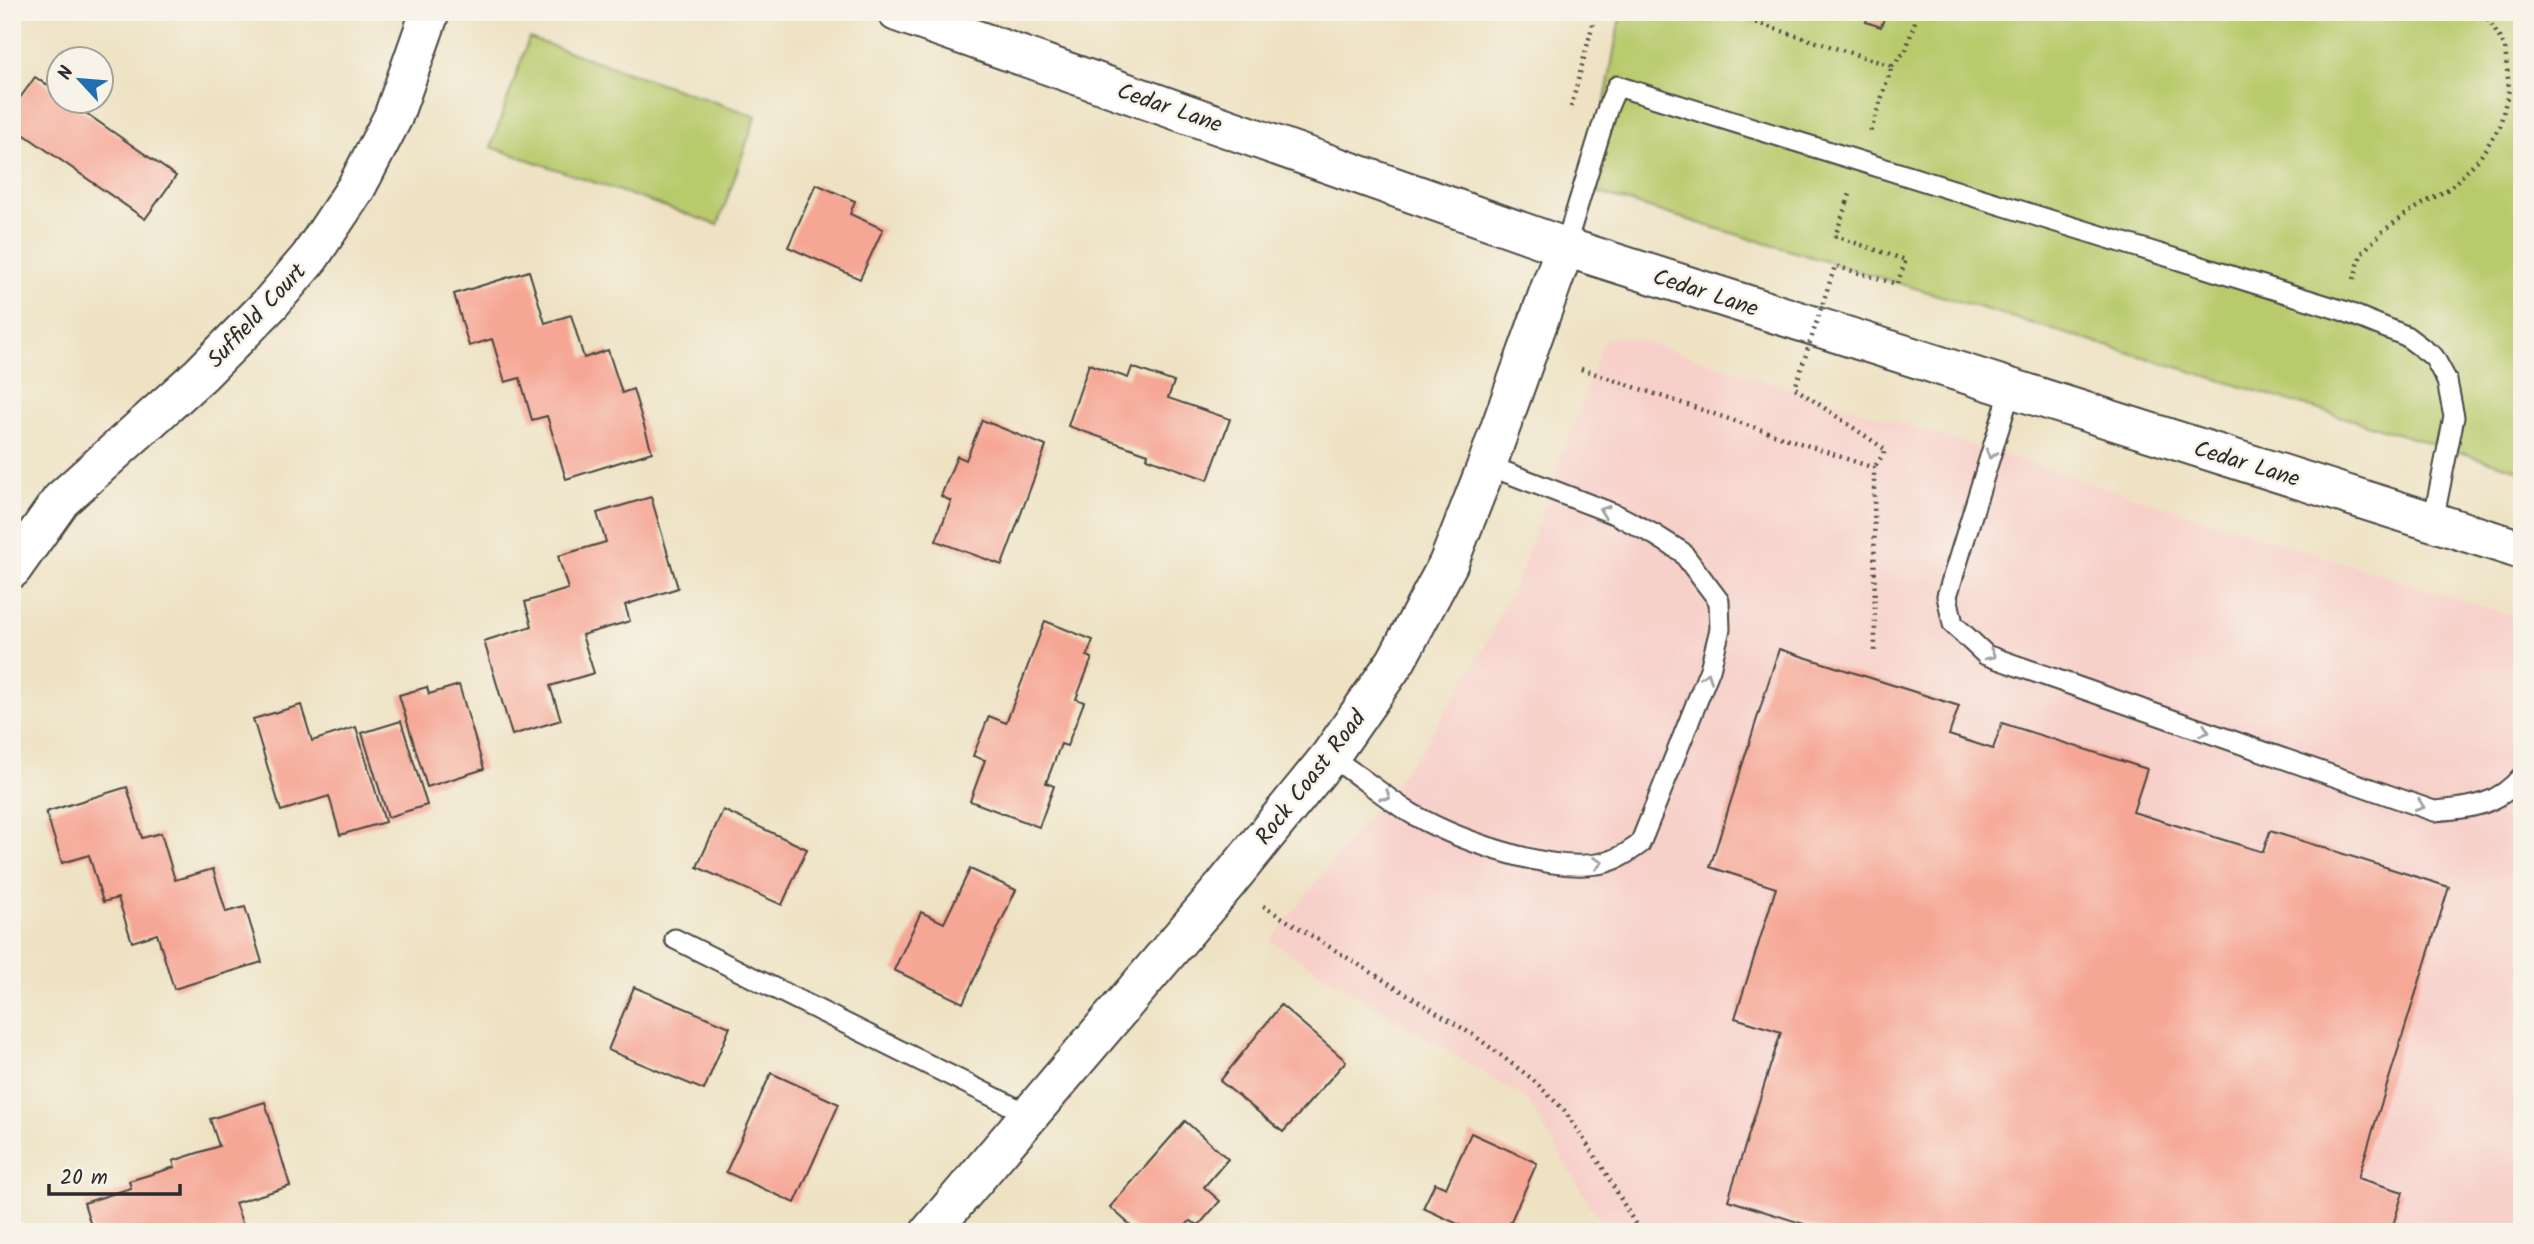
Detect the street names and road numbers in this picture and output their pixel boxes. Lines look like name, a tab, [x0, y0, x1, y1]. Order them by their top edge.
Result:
street label: Cedar Lane	[1112, 74, 1227, 144]
street label: Suffield Court	[199, 255, 317, 377]
street label: Cedar Lane	[1648, 260, 1763, 328]
street label: Cedar Lane	[2189, 432, 2304, 498]
street label: Rock Coast Road	[1247, 702, 1376, 854]

